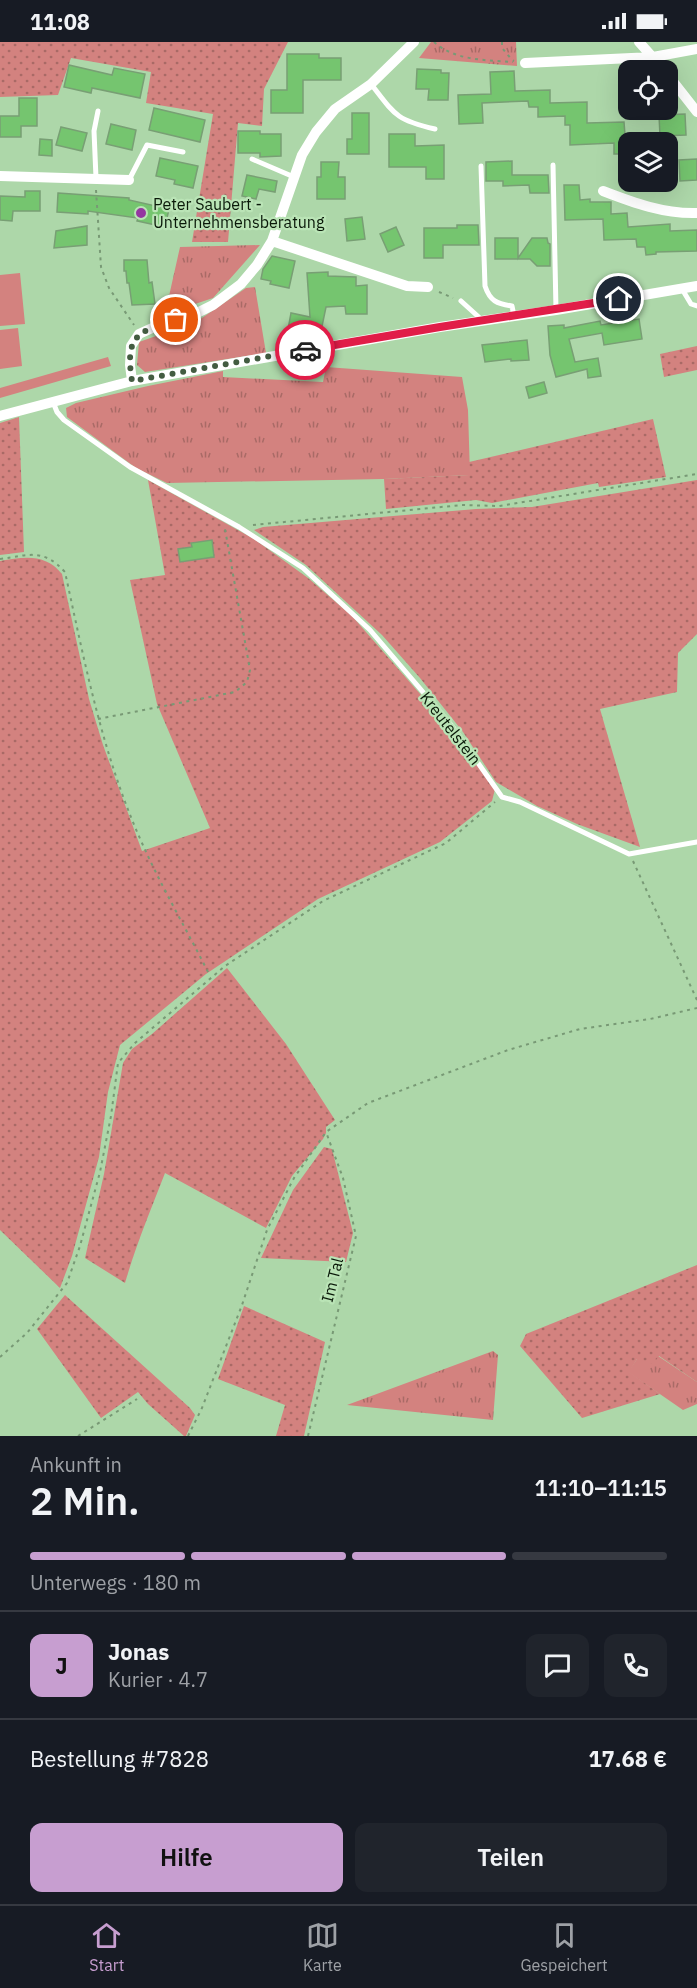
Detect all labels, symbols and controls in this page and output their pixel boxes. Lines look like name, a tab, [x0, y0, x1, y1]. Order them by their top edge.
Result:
text: 11:08	[30, 7, 90, 36]
map controls	[618, 60, 678, 192]
button: locate	[618, 60, 678, 120]
button: layers	[618, 132, 678, 192]
place label: Peter Saubert - Unternehmensberatung	[153, 194, 325, 232]
marker: Peter Saubert - Unternehmensberatung	[134, 206, 148, 220]
pin	[593, 273, 644, 324]
icon: home	[602, 282, 635, 315]
pin	[150, 294, 201, 345]
icon: bag	[159, 303, 192, 336]
courier	[275, 320, 335, 380]
icon: car	[289, 334, 322, 367]
street label: Kreutelstein	[416, 687, 486, 769]
street label: Im Tal	[317, 1256, 347, 1304]
text: Ankunft in	[30, 1451, 122, 1478]
text: 11:10–11:15	[534, 1473, 667, 1502]
text: 2 Min.	[30, 1475, 140, 1526]
text: Unterwegs · 180 m	[30, 1569, 201, 1596]
button: chat	[526, 1634, 589, 1697]
button: phone	[604, 1634, 667, 1697]
text: Jonas	[108, 1637, 169, 1666]
text: J	[55, 1651, 68, 1680]
text: Kurier · 4.7	[108, 1666, 208, 1693]
text: Bestellung #7828	[30, 1744, 209, 1773]
text: 17.68 €	[588, 1744, 667, 1773]
button: Hilfe	[30, 1823, 343, 1892]
button: Teilen	[355, 1823, 667, 1892]
tab: Start	[89, 1919, 124, 1975]
tab: Karte	[303, 1919, 342, 1975]
tab: Gespeichert	[520, 1919, 608, 1975]

